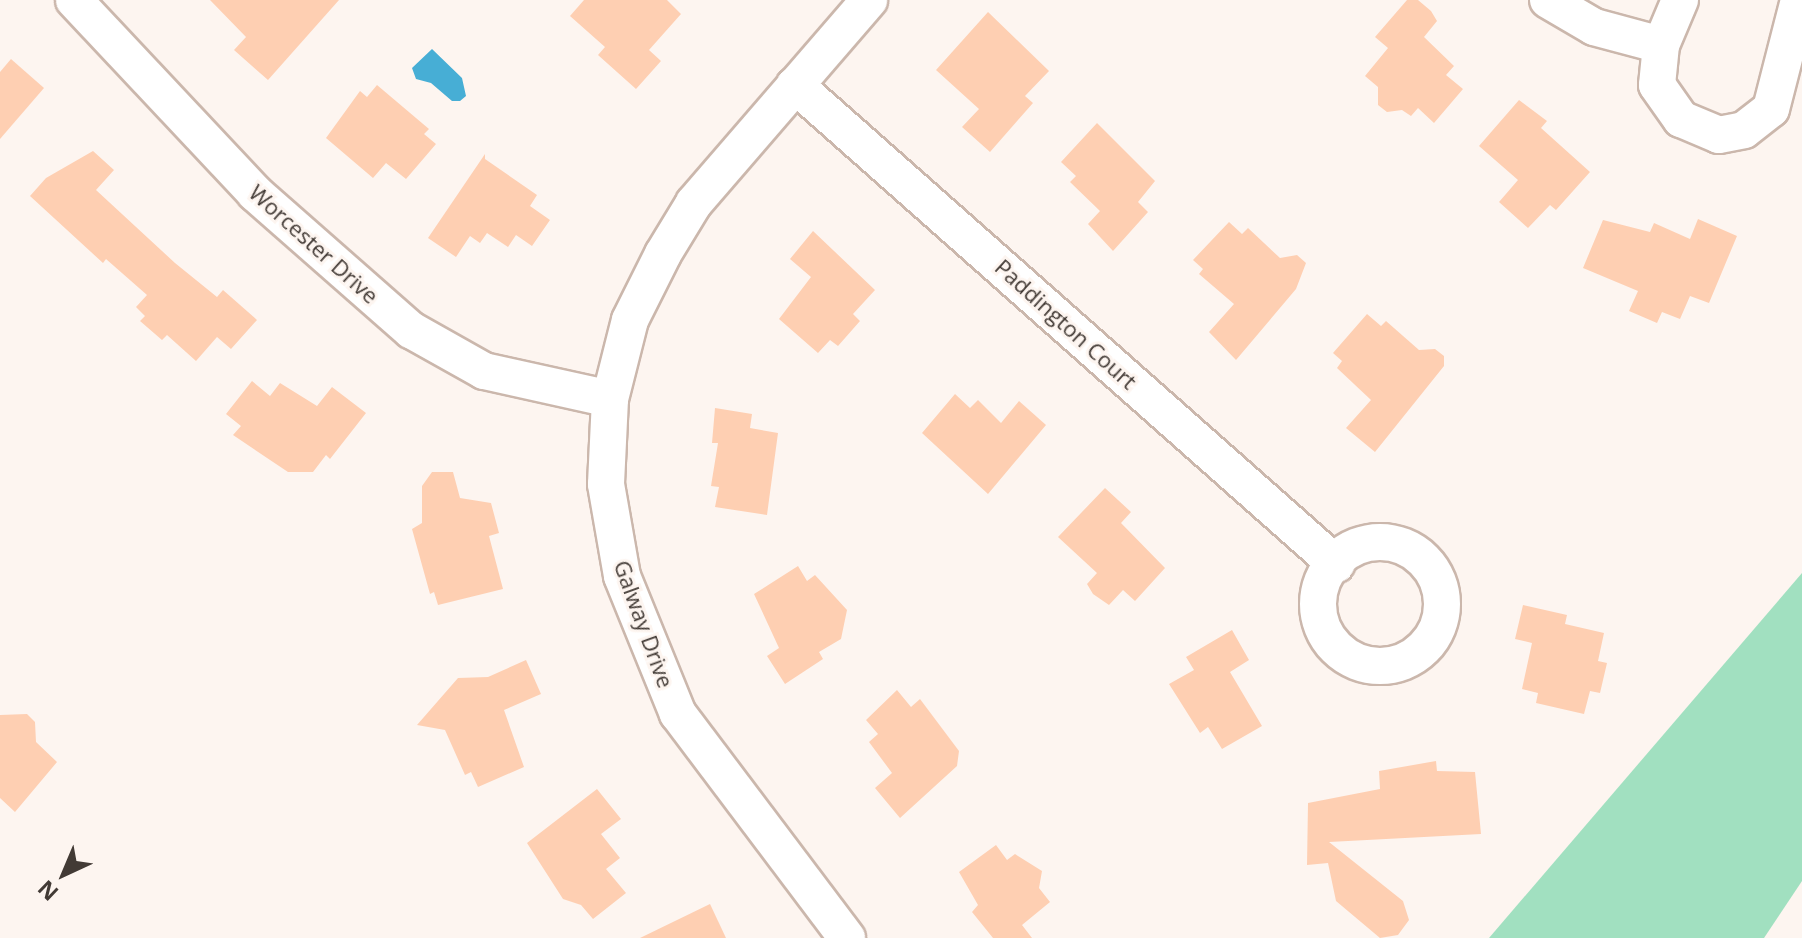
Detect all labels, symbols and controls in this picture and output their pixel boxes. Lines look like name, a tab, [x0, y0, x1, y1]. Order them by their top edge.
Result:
street label: Worcester Drive	[244, 179, 384, 309]
street label: Paddington Court	[990, 254, 1142, 394]
street label: Galway Drive	[609, 557, 679, 691]
north arrow	[24, 834, 104, 914]
text: N	[30, 874, 64, 908]

